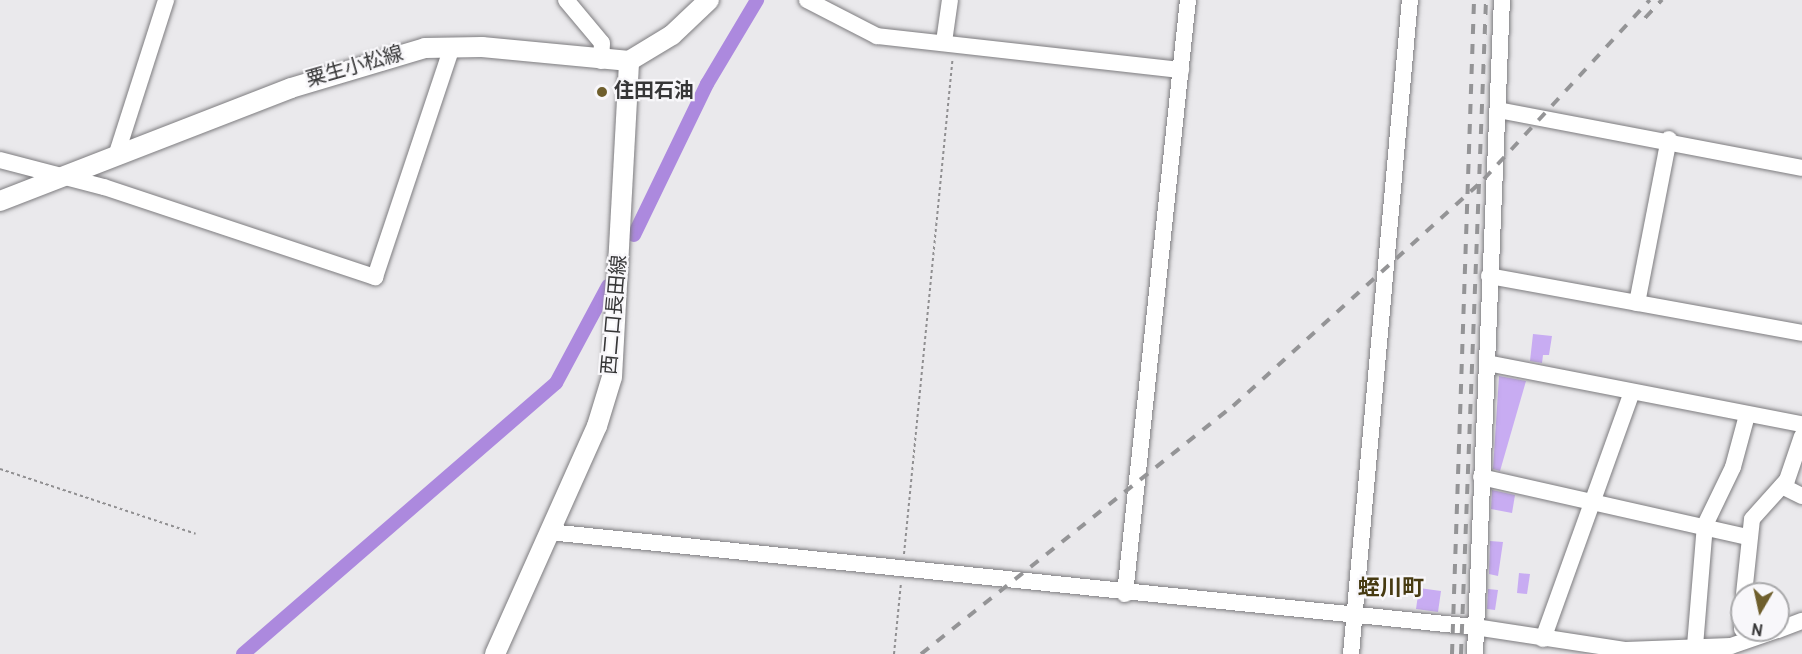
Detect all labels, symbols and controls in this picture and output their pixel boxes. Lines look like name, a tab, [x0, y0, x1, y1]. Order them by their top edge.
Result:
street label: 粟生小松線	[304, 43, 406, 93]
place label: 住田石油	[614, 80, 694, 104]
marker: 住田石油	[595, 85, 609, 99]
street label: 西二口長田線	[599, 254, 633, 376]
district label: 蛭川町	[1358, 577, 1424, 603]
north arrow	[1730, 582, 1790, 642]
text: N	[1750, 617, 1765, 639]

